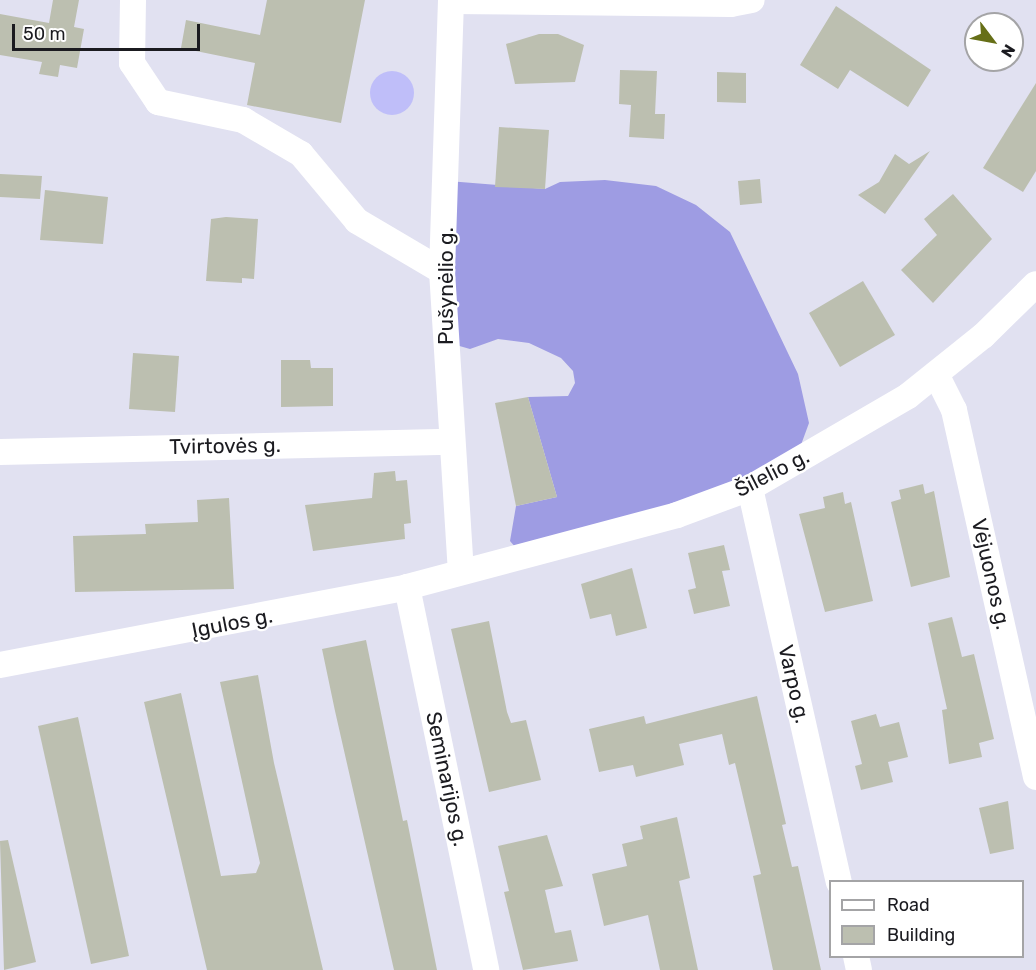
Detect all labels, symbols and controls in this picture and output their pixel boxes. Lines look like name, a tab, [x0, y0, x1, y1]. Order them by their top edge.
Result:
scale bar	[15, 12, 202, 50]
north arrow	[964, 12, 1024, 72]
text: 50 m	[23, 23, 66, 45]
text: N	[997, 41, 1019, 61]
street label: Pušynėlio g.	[433, 227, 459, 345]
street label: Tvirtovės g.	[169, 432, 281, 460]
street label: Šilelio g.	[731, 444, 813, 502]
street label: Vėjuonos g.	[966, 516, 1016, 632]
street label: Įgulos g.	[189, 603, 275, 643]
street label: Varpo g.	[773, 642, 815, 726]
street label: Seminarijos g.	[420, 709, 474, 849]
legend	[829, 880, 1024, 958]
text: Road	[887, 894, 930, 916]
text: Building	[887, 924, 955, 946]

